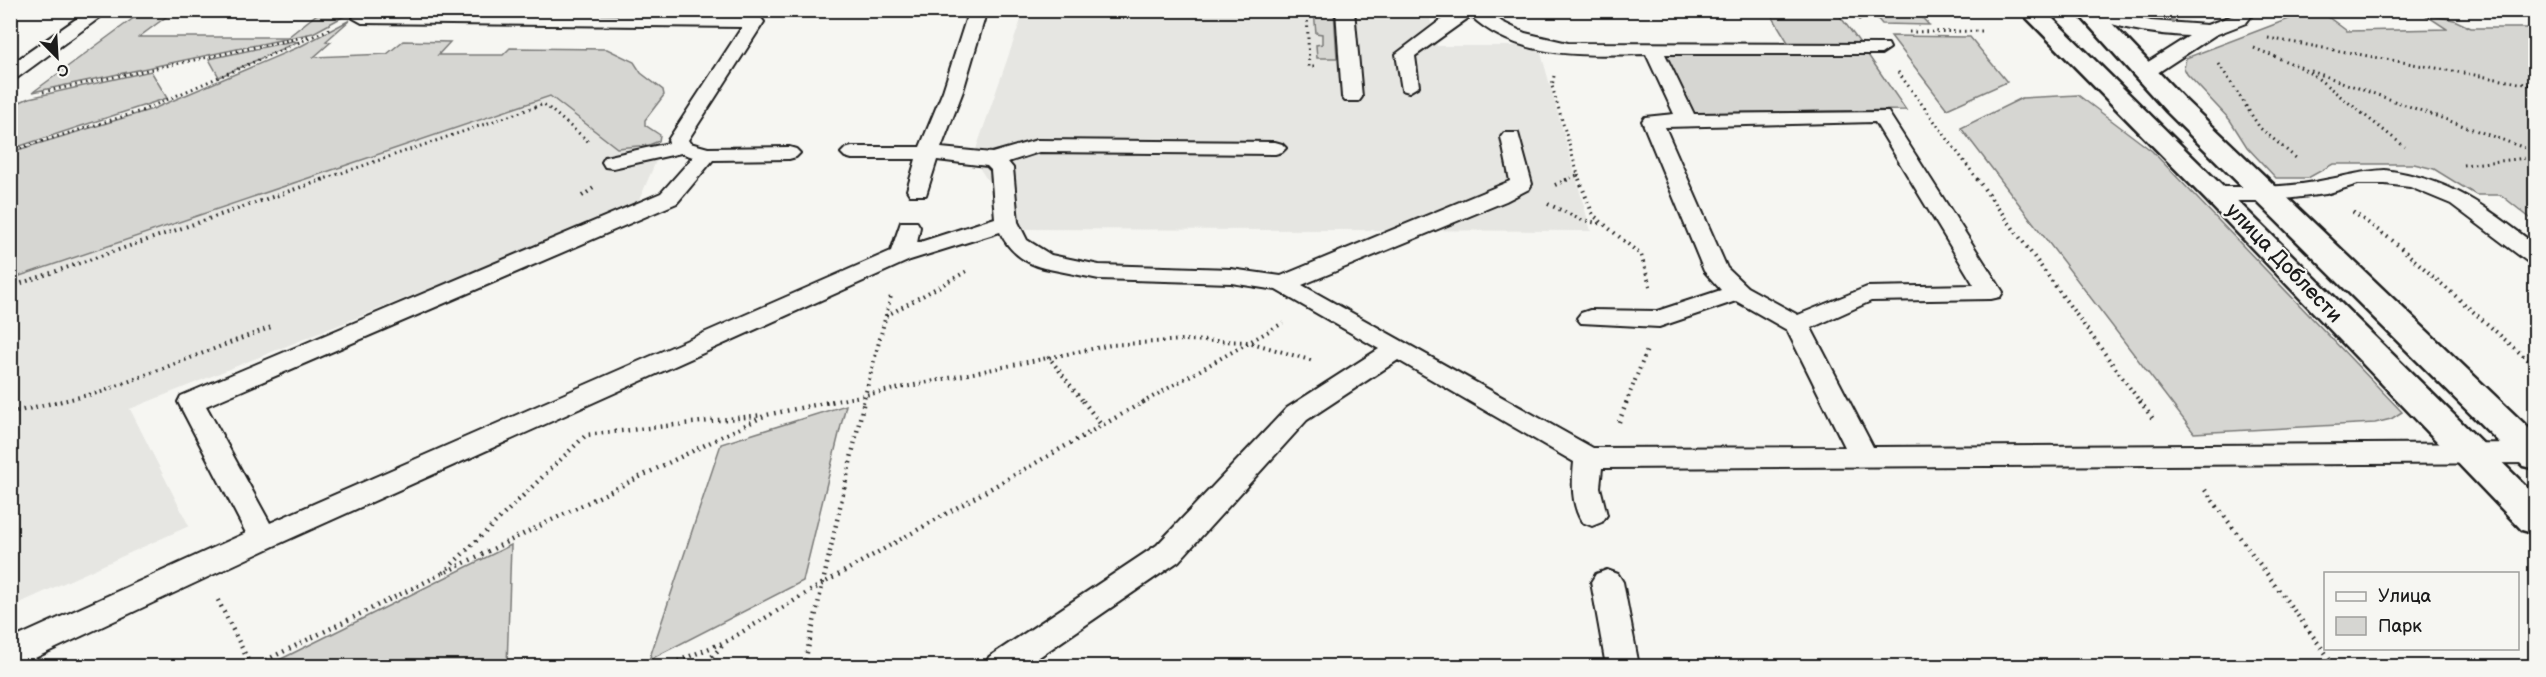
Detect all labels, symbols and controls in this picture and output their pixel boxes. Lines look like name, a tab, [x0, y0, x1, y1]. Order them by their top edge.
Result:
north arrow	[27, 27, 87, 87]
text: С	[54, 58, 71, 80]
street label: улица Доблести	[2221, 198, 2347, 328]
legend	[2324, 572, 2519, 650]
text: Улица	[2378, 586, 2432, 607]
text: Парк	[2378, 616, 2422, 637]

